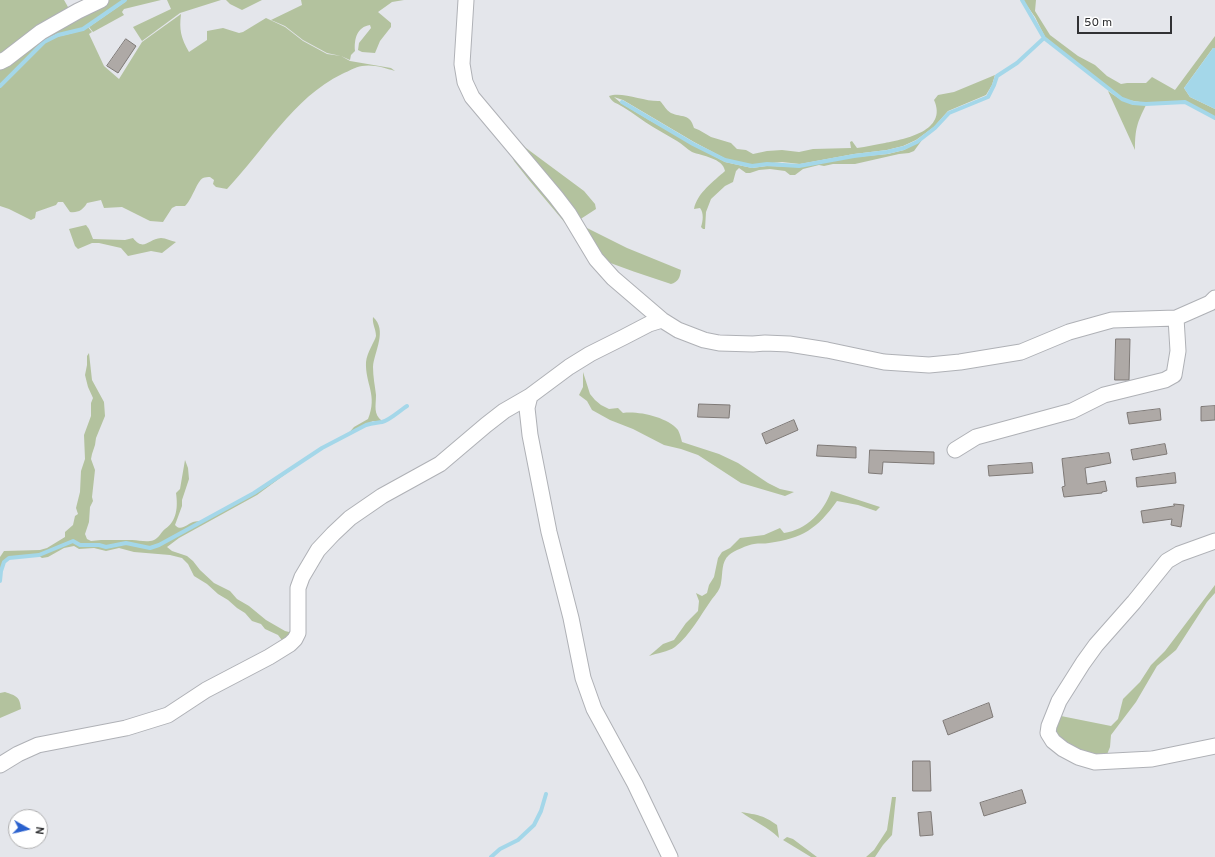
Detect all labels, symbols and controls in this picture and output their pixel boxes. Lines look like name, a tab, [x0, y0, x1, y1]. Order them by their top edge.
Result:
scale bar	[1079, 8, 1174, 34]
text: 50 m	[1084, 15, 1112, 31]
north arrow	[8, 809, 48, 849]
text: N	[31, 826, 46, 835]

